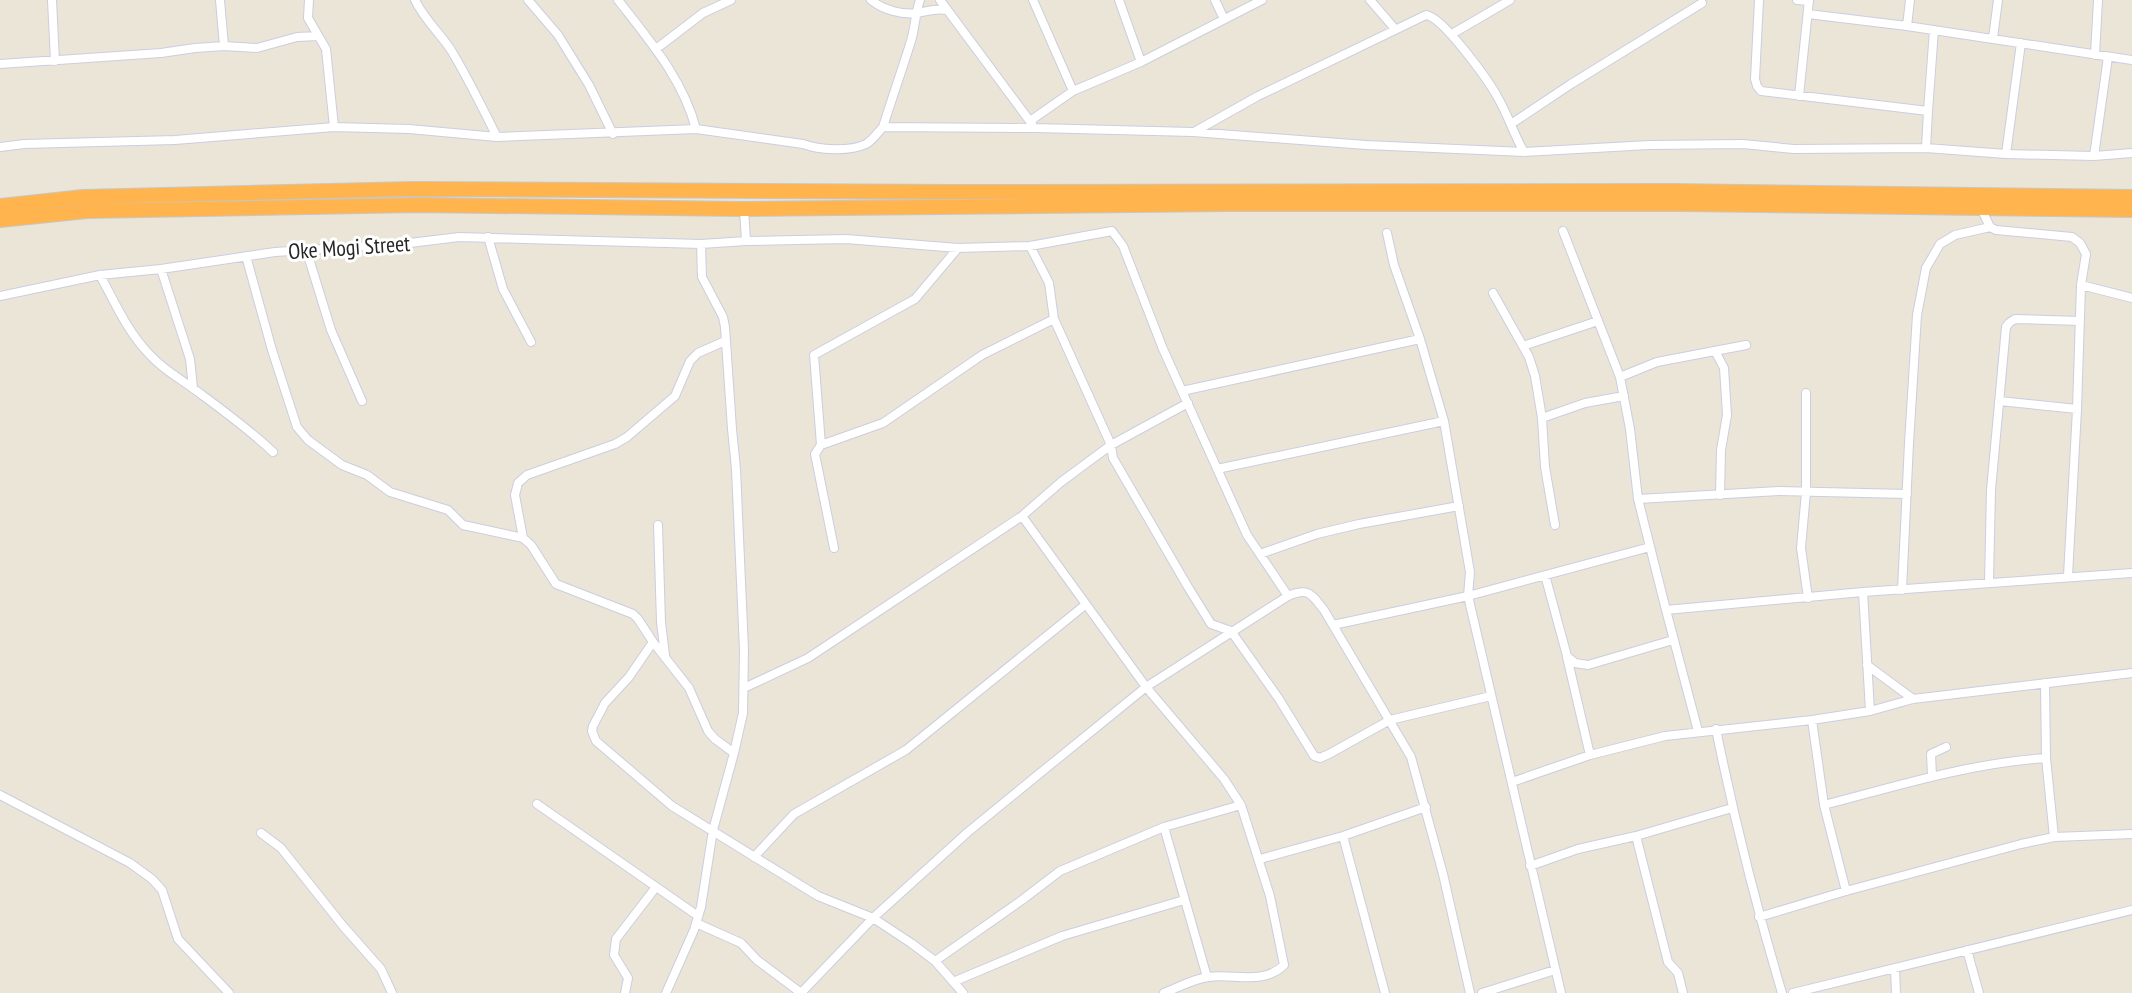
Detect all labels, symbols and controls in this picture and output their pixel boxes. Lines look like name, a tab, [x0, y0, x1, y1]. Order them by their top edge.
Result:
street label: Oke Mogi Street	[287, 229, 411, 265]

